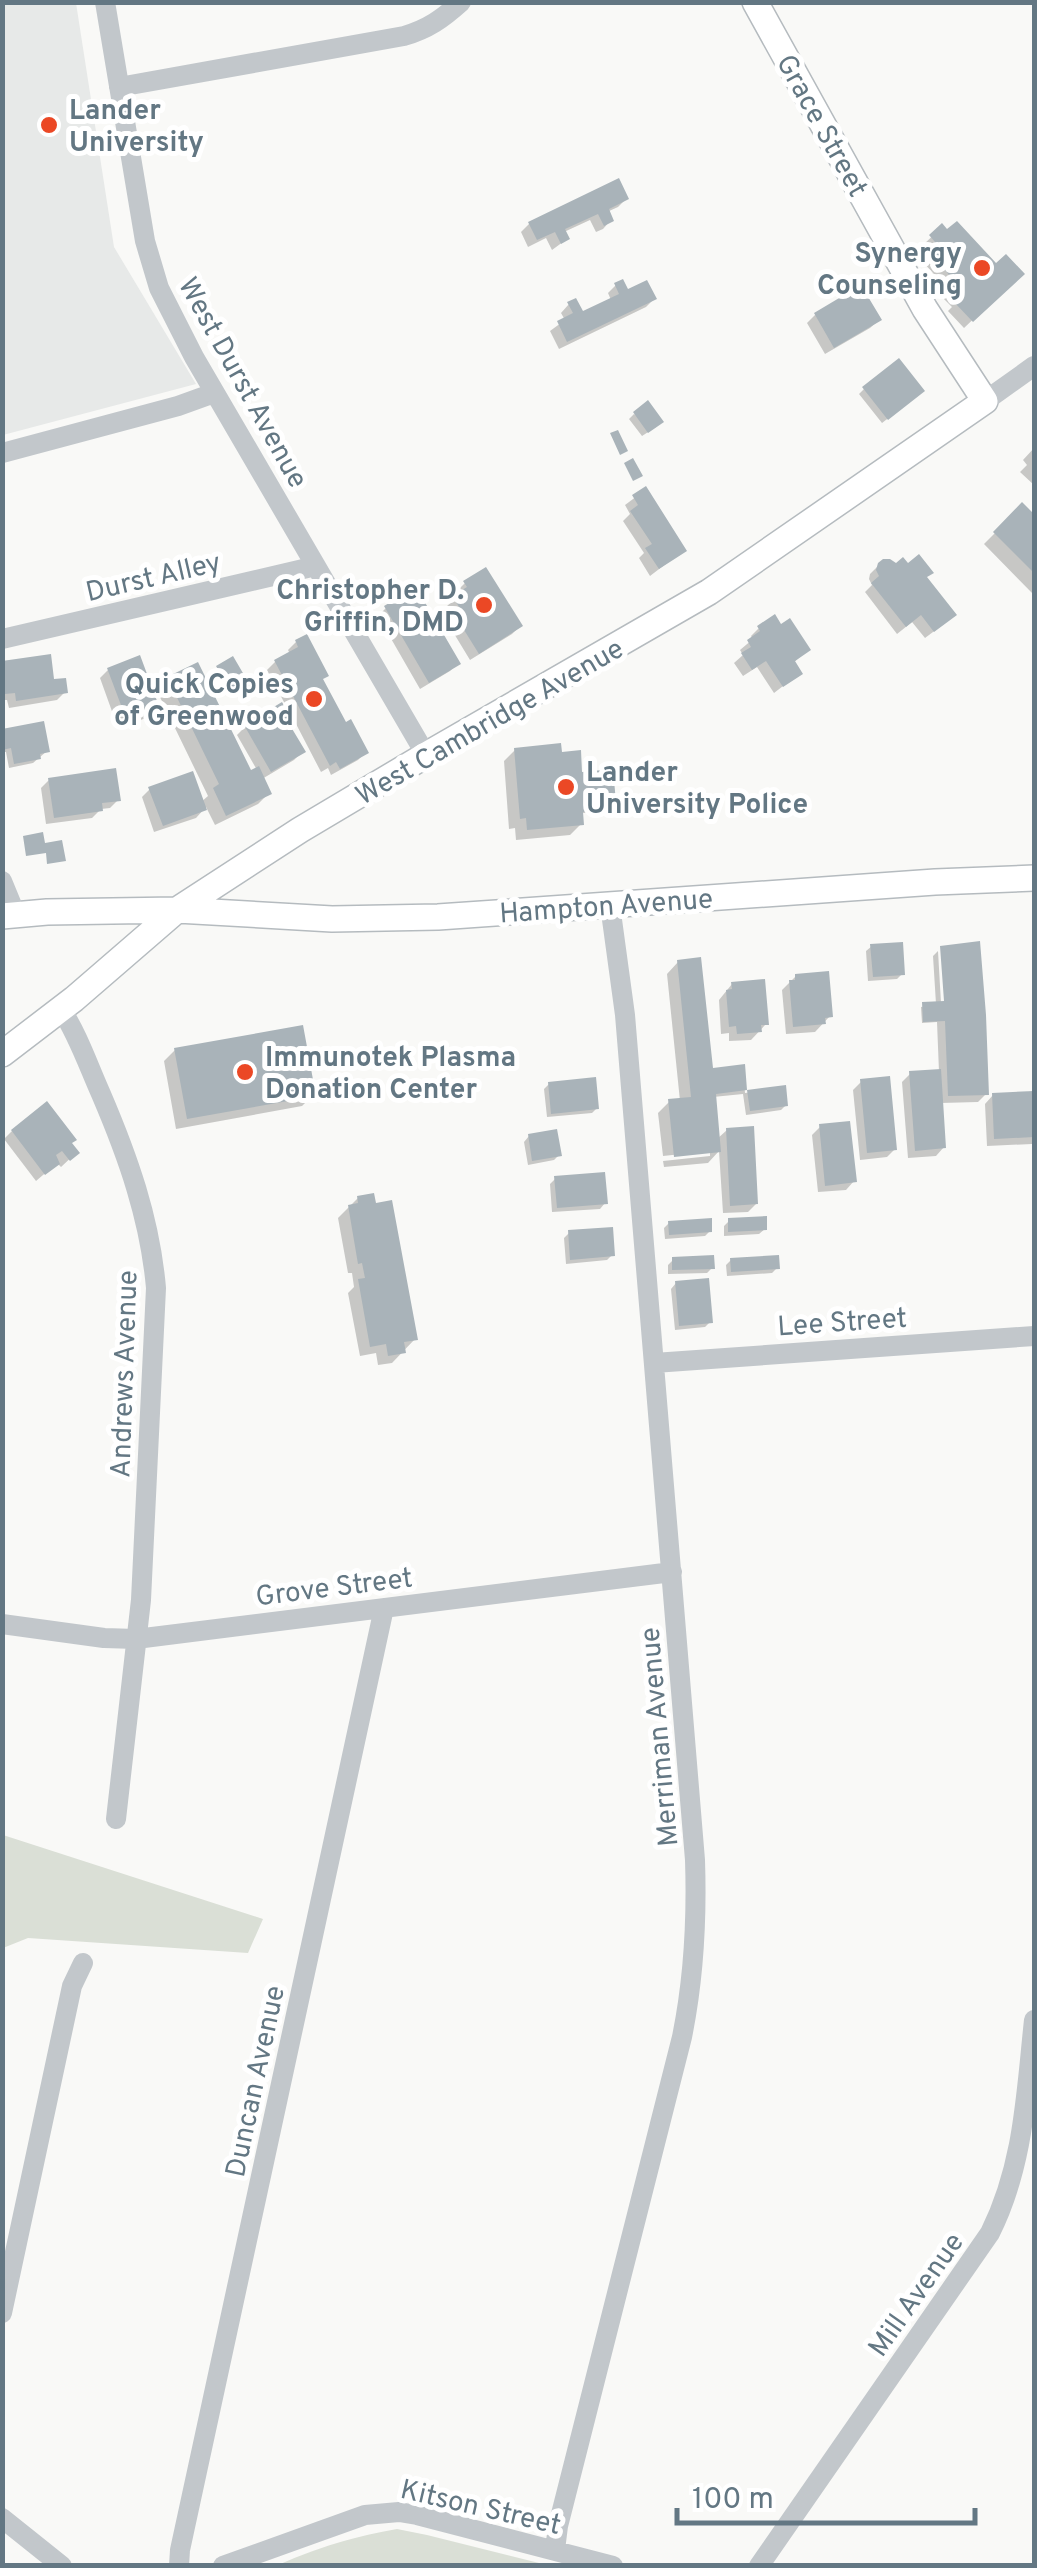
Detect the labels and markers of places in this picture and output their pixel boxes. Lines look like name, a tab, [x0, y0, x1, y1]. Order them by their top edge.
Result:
place label: Lander University	[69, 94, 204, 162]
marker: Lander University	[38, 114, 60, 136]
place label: Synergy Counseling	[817, 237, 962, 305]
marker: Synergy Counseling	[971, 257, 993, 279]
place label: Christopher D. Griffin, DMD	[276, 574, 464, 642]
marker: Christopher D. Griffin, DMD	[473, 594, 495, 616]
place label: Quick Copies of Greenwood	[114, 668, 294, 736]
marker: Quick Copies of Greenwood	[303, 688, 325, 710]
place label: Lander University Police	[586, 756, 808, 824]
marker: Lander University Police	[555, 776, 577, 798]
place label: Immunotek Plasma Donation Center	[265, 1041, 516, 1109]
marker: Immunotek Plasma Donation Center	[234, 1061, 256, 1083]

